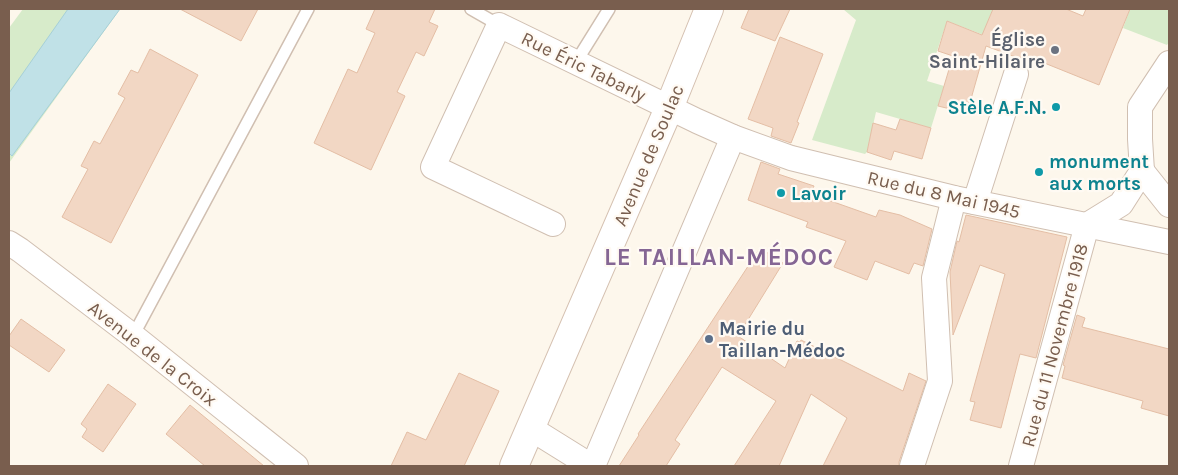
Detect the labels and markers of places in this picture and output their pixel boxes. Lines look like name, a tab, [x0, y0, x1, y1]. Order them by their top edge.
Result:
place label: Église Saint-Hilaire	[929, 26, 1045, 73]
marker: Église Saint-Hilaire	[1049, 44, 1061, 56]
place label: Stèle A.F.N.	[948, 97, 1046, 119]
marker: Stèle A.F.N.	[1050, 101, 1062, 113]
place label: monument aux morts	[1049, 151, 1149, 195]
marker: monument aux morts	[1033, 166, 1045, 178]
place label: Lavoir	[791, 183, 846, 205]
marker: Lavoir	[775, 187, 787, 199]
place label: Mairie du Taillan-Médoc	[719, 318, 845, 362]
marker: Mairie du Taillan-Médoc	[703, 333, 715, 345]

